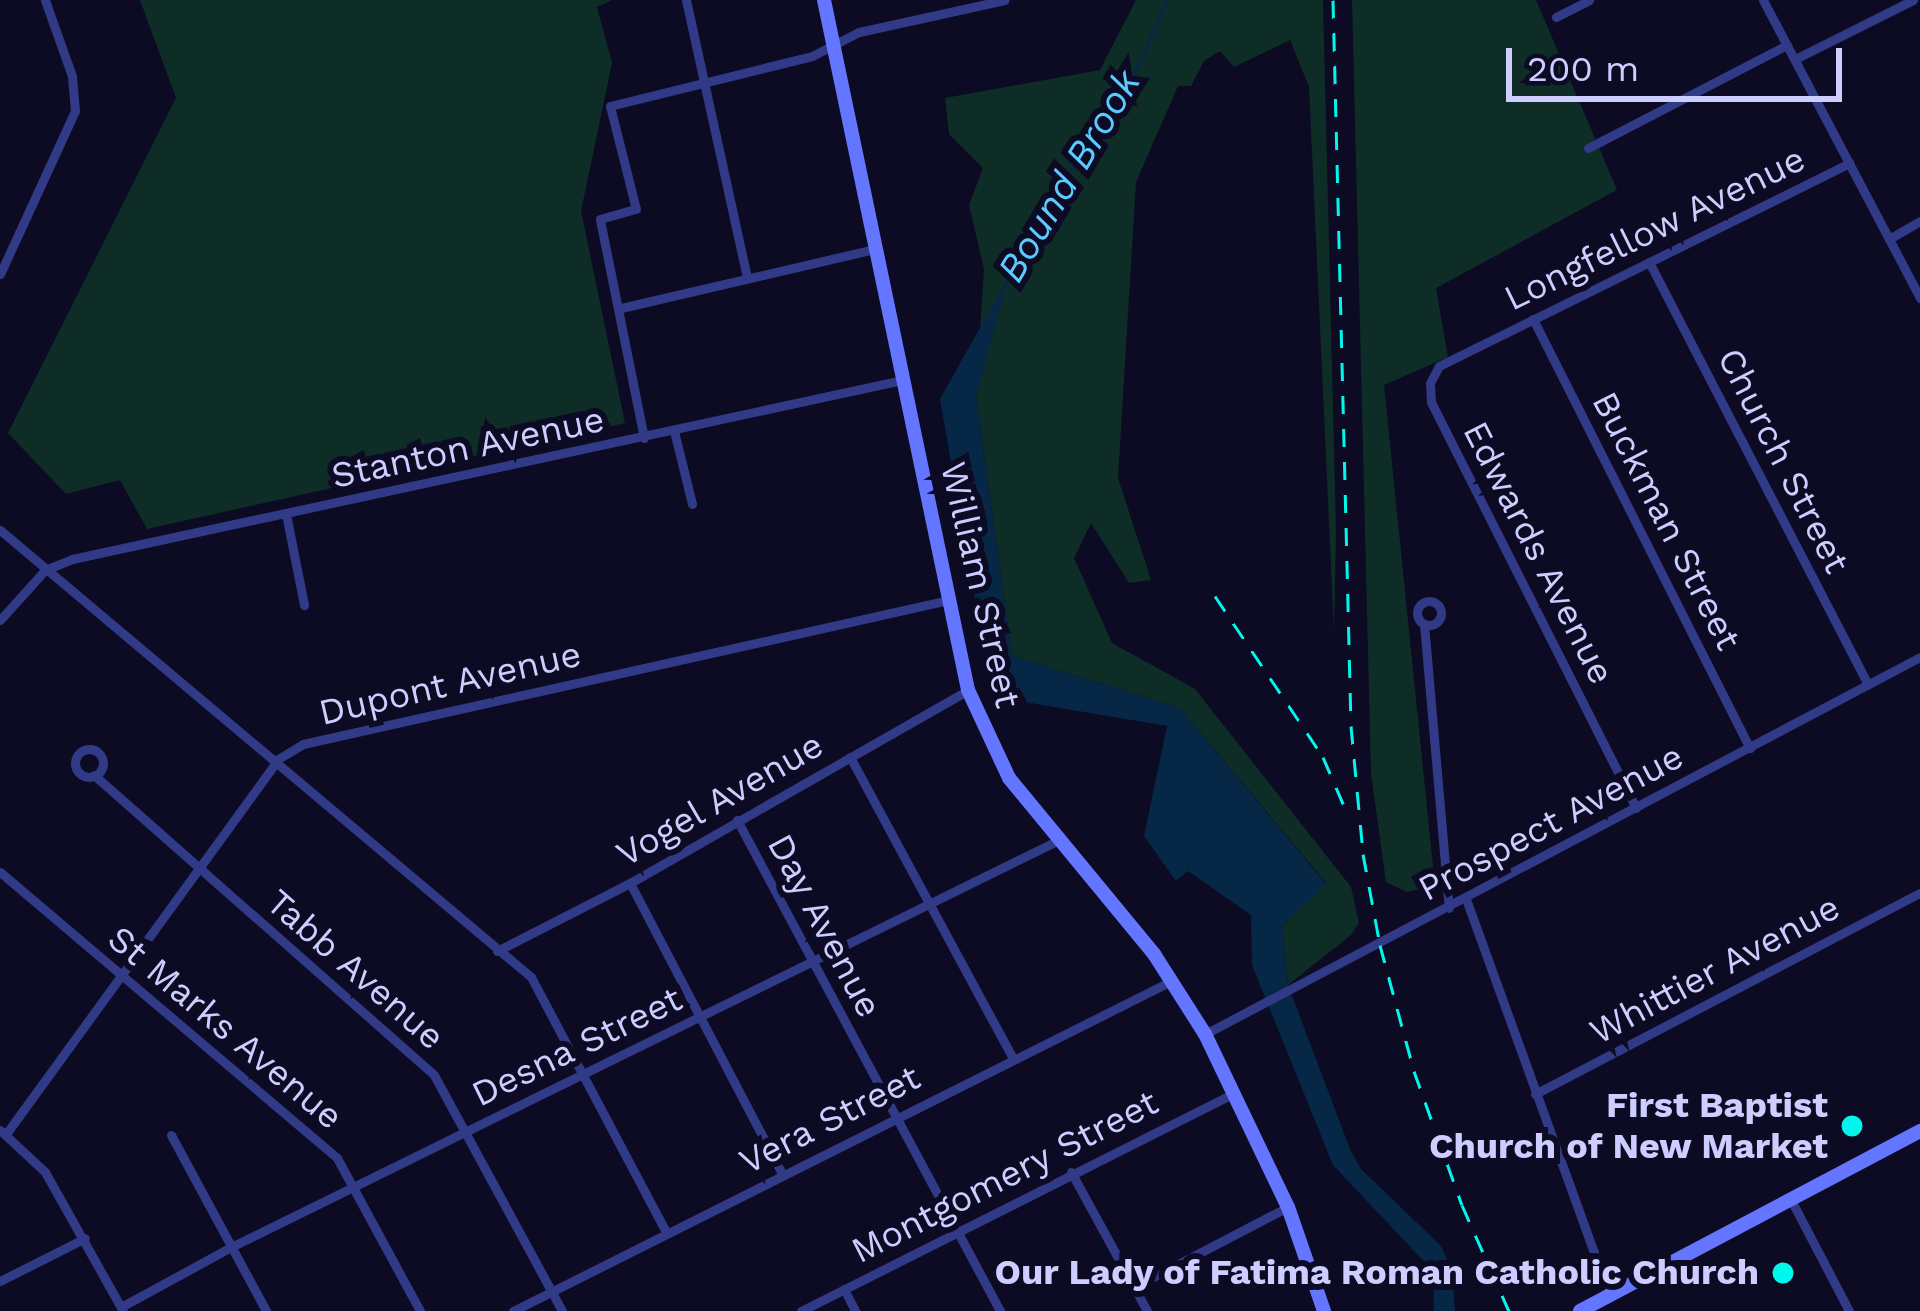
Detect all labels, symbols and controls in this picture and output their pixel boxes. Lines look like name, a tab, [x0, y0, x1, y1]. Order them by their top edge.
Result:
scale bar	[1512, 24, 1848, 98]
text: 200 m	[1527, 48, 1639, 90]
water label: Bound Brook	[987, 61, 1151, 291]
street label: Longfellow Avenue	[1497, 137, 1813, 321]
street label: Church Street	[1708, 341, 1858, 581]
street label: Buckman Street	[1582, 385, 1750, 657]
street label: Stanton Avenue	[327, 398, 609, 498]
street label: Edwards Avenue	[1453, 414, 1623, 692]
street label: William Street	[931, 458, 1029, 712]
street label: Dupont Avenue	[314, 633, 586, 735]
street label: Vogel Avenue	[608, 723, 832, 877]
street label: Prospect Avenue	[1411, 735, 1691, 911]
street label: Day Avenue	[757, 826, 891, 1026]
street label: Tabb Avenue	[257, 880, 453, 1060]
street label: Whittier Avenue	[1582, 885, 1848, 1055]
street label: St Marks Avenue	[98, 917, 352, 1139]
street label: Desna Street	[465, 977, 689, 1117]
street label: Vera Street	[732, 1056, 928, 1184]
street label: Montgomery Street	[844, 1081, 1166, 1273]
place label: First Baptist Church of New Market	[1428, 1083, 1828, 1168]
marker: First Baptist Church of New Market	[1839, 1113, 1865, 1139]
place label: Our Lady of Fatima Roman Catholic Church	[992, 1251, 1759, 1295]
marker: Our Lady of Fatima Roman Catholic Church	[1770, 1260, 1796, 1286]

